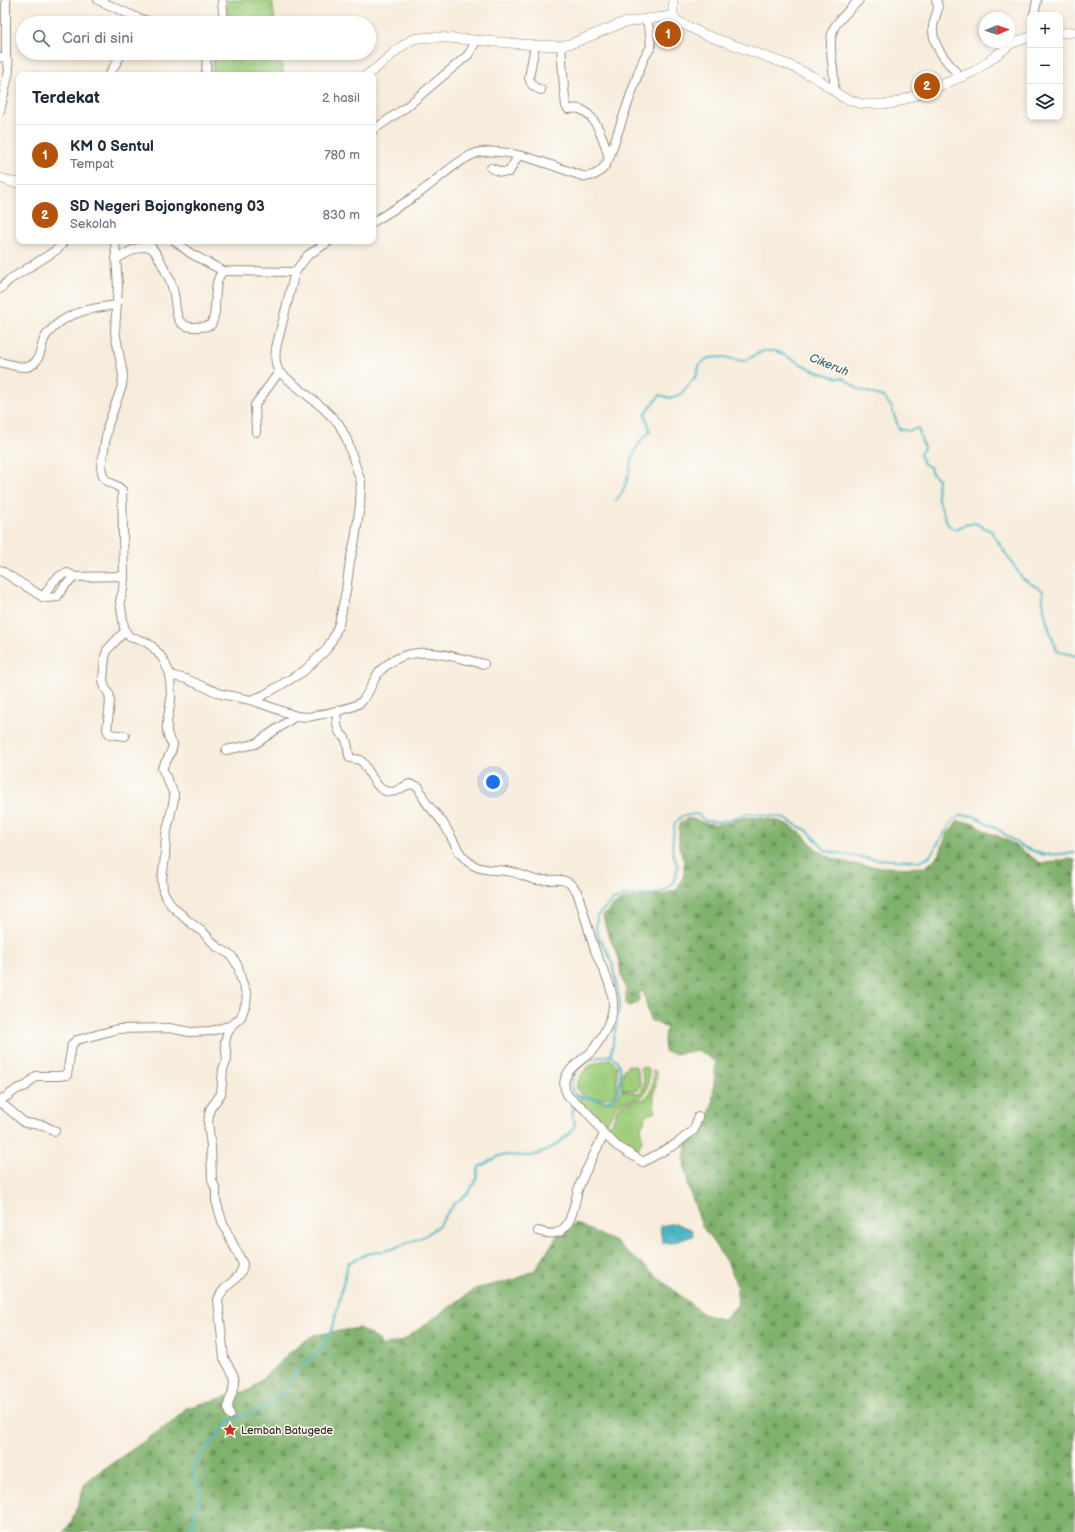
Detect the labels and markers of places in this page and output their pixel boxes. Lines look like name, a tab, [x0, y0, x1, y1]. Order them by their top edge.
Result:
pin: 1	[655, 19, 681, 49]
pin: 2	[914, 71, 940, 101]
place icon: Lembah Batugede	[222, 1422, 238, 1438]
place label: Lembah Batugede	[241, 1424, 334, 1437]

